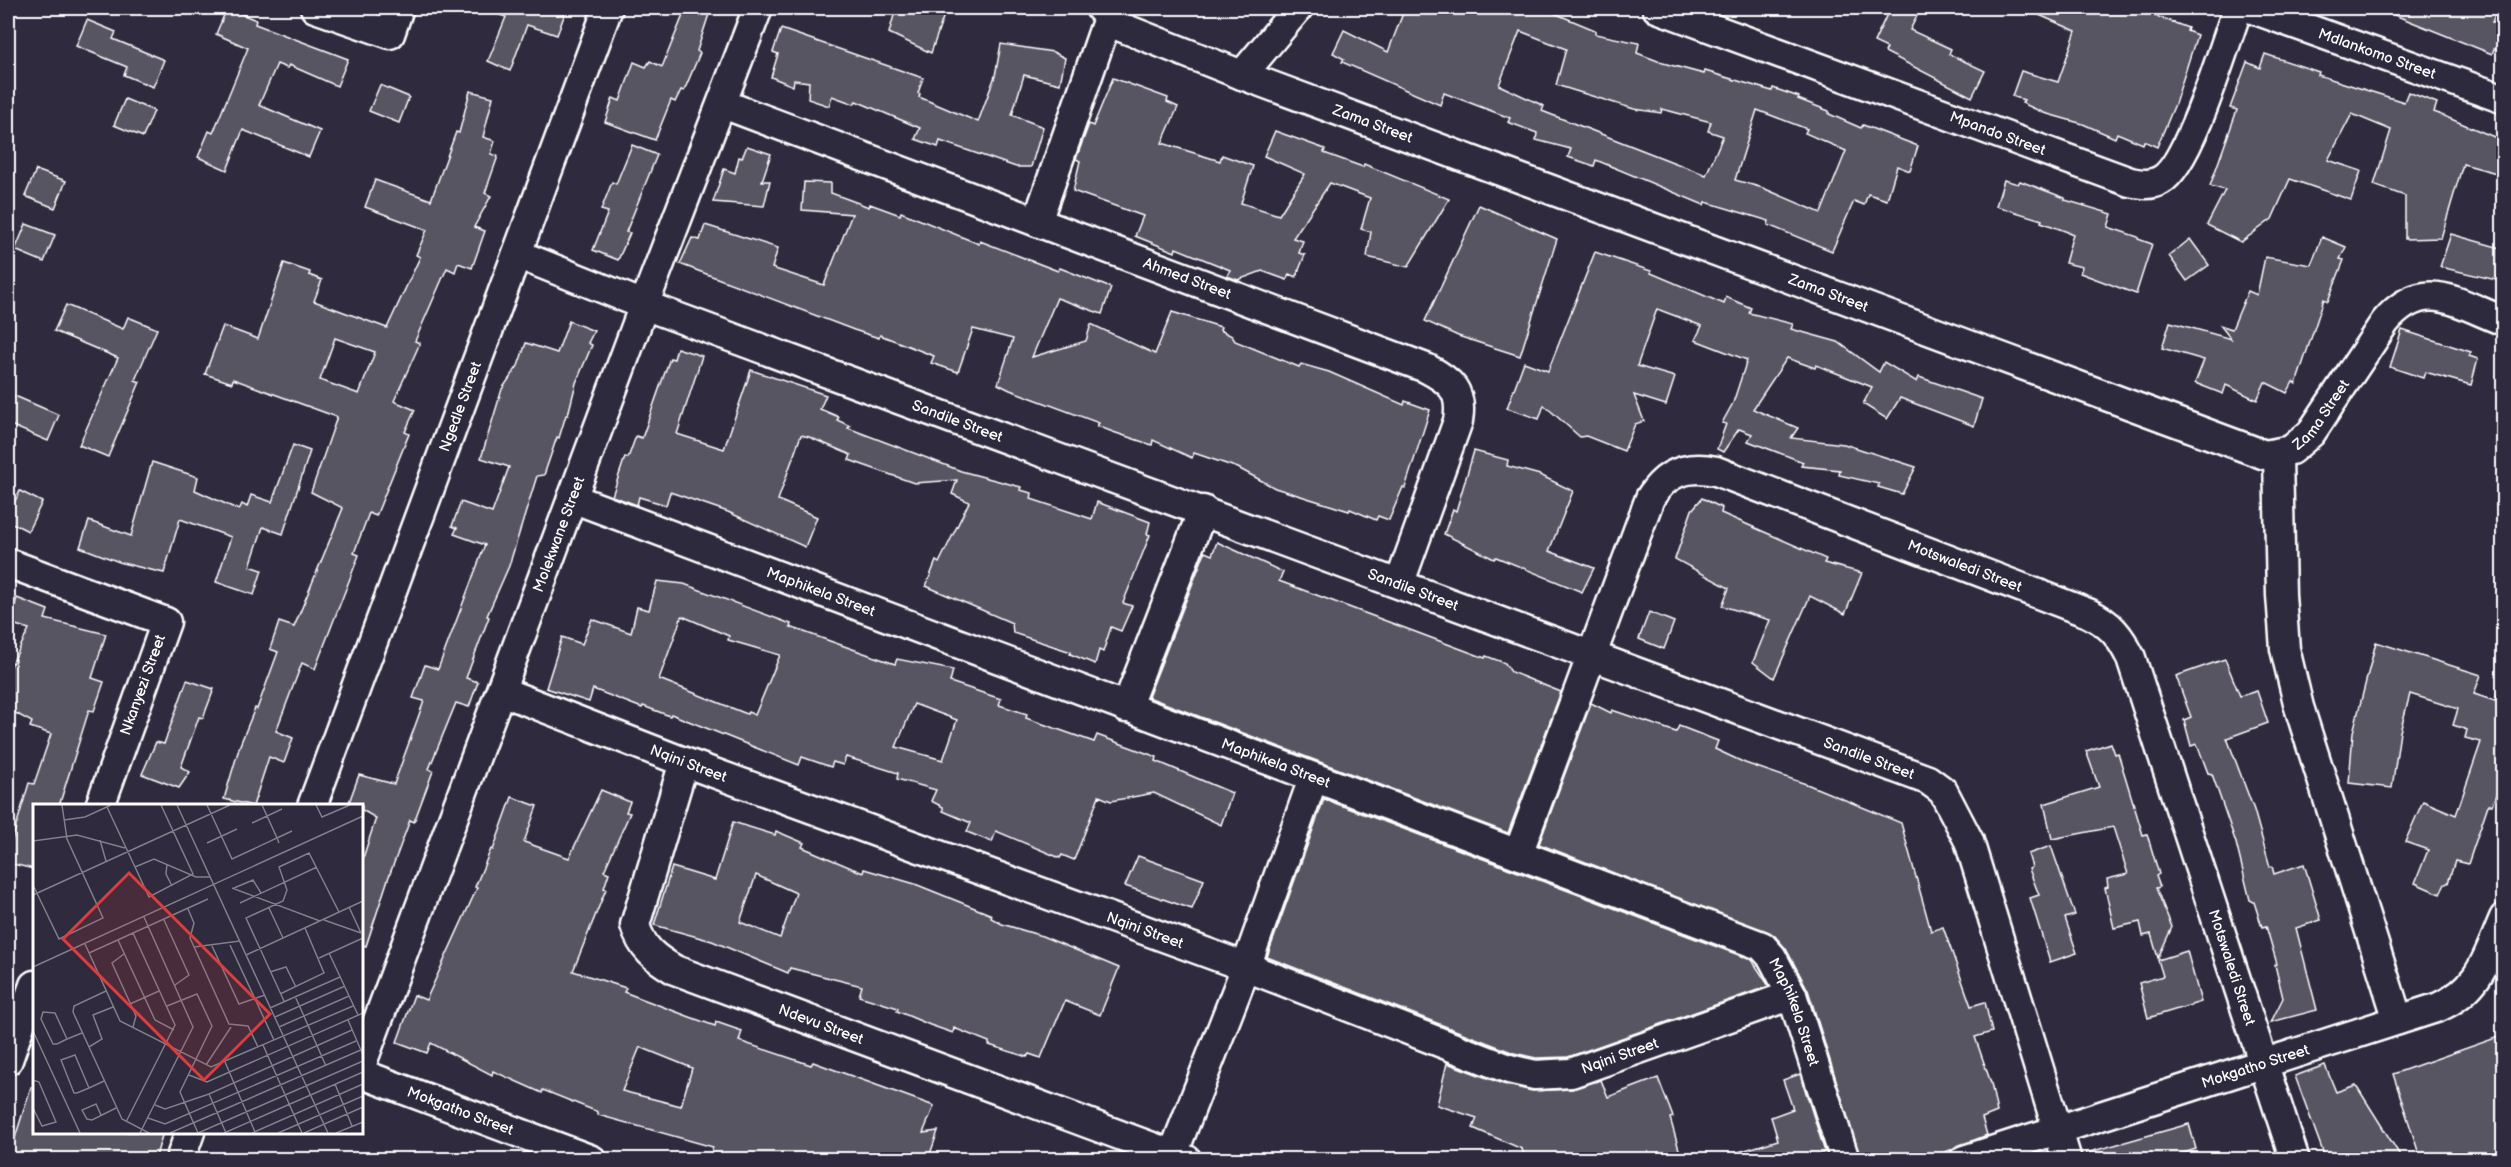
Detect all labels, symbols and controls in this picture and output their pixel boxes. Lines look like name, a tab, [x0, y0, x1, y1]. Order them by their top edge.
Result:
street label: Mdlankomo Street	[2316, 24, 2439, 83]
street label: Zama Street	[1329, 100, 1416, 147]
street label: Mpando Street	[1947, 107, 2049, 160]
street label: Ahmed Street	[1141, 253, 1234, 304]
street label: Zama Street	[1785, 269, 1871, 316]
street label: Ngedle Street	[435, 359, 486, 454]
street label: Zama Street	[2288, 376, 2354, 455]
street label: Sandile Street	[909, 395, 1006, 447]
street label: Molekwane Street	[529, 474, 589, 595]
street label: Motswaledi Street	[1905, 536, 2025, 597]
street label: Maphikela Street	[764, 563, 878, 621]
street label: Sandile Street	[1365, 564, 1462, 615]
street label: Nkanyezi Street	[116, 632, 170, 738]
street label: Sandile Street	[1821, 733, 1917, 784]
street label: Maphikela Street	[1219, 734, 1333, 792]
street label: Nqini Street	[647, 740, 730, 786]
inset map	[33, 804, 363, 1134]
street label: Nqini Street	[1104, 907, 1186, 953]
street label: Motswaledi Street	[2204, 907, 2260, 1028]
street label: Maphikela Street	[1765, 955, 1824, 1069]
street label: Ndevu Street	[776, 1000, 867, 1049]
street label: Nqini Street	[1579, 1033, 1661, 1078]
street label: Mokgatho Street	[2199, 1040, 2312, 1092]
street label: Mokgatho Street	[404, 1082, 517, 1139]

